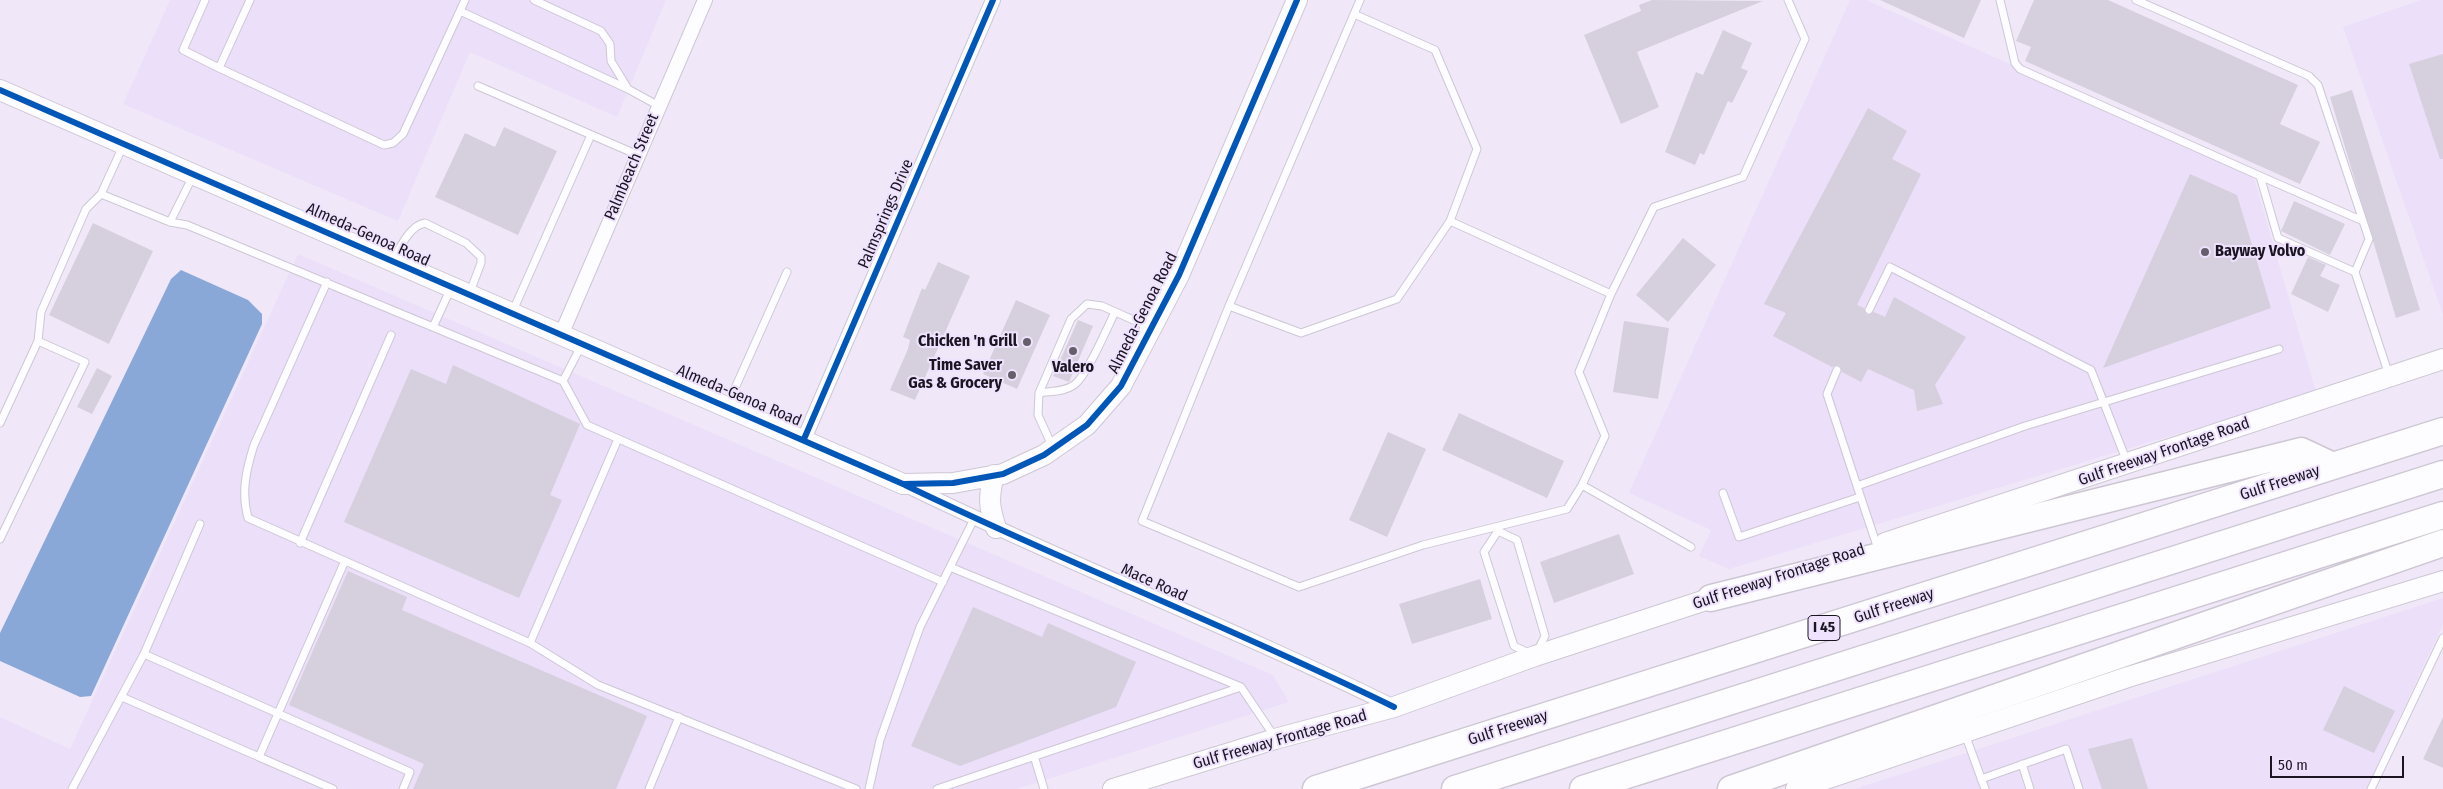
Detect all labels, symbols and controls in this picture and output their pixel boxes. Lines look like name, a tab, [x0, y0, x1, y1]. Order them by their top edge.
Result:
street label: Palmbeach Street	[601, 111, 663, 223]
street label: Palmsprings Drive	[854, 156, 918, 272]
street label: Almeda-Genoa Road	[303, 199, 433, 271]
place label: Bayway Volvo	[2215, 242, 2305, 262]
marker: Bayway Volvo	[2199, 246, 2211, 258]
street label: Almeda-Genoa Road	[1104, 249, 1182, 377]
place label: Chicken 'n Grill	[918, 332, 1017, 352]
marker: Chicken 'n Grill	[1021, 336, 1033, 348]
marker: Valero	[1067, 345, 1079, 357]
place label: Time Saver Gas & Grocery	[908, 356, 1002, 394]
place label: Valero	[1052, 358, 1094, 378]
street label: Almeda-Genoa Road	[674, 361, 804, 431]
marker: Time Saver Gas & Grocery	[1006, 369, 1018, 381]
street label: Gulf Freeway Frontage Road	[2076, 414, 2252, 490]
street label: Gulf Freeway	[2238, 461, 2322, 505]
street label: Gulf Freeway Frontage Road	[1690, 540, 1868, 614]
street label: Mace Road	[1118, 560, 1190, 606]
street label: Gulf Freeway	[1852, 584, 1936, 628]
road number: I 45	[1808, 616, 1840, 640]
street label: Gulf Freeway Frontage Road	[1191, 706, 1369, 774]
street label: Gulf Freeway	[1466, 706, 1550, 750]
scale bar	[2273, 746, 2407, 778]
text: 50 m	[2278, 756, 2308, 774]

